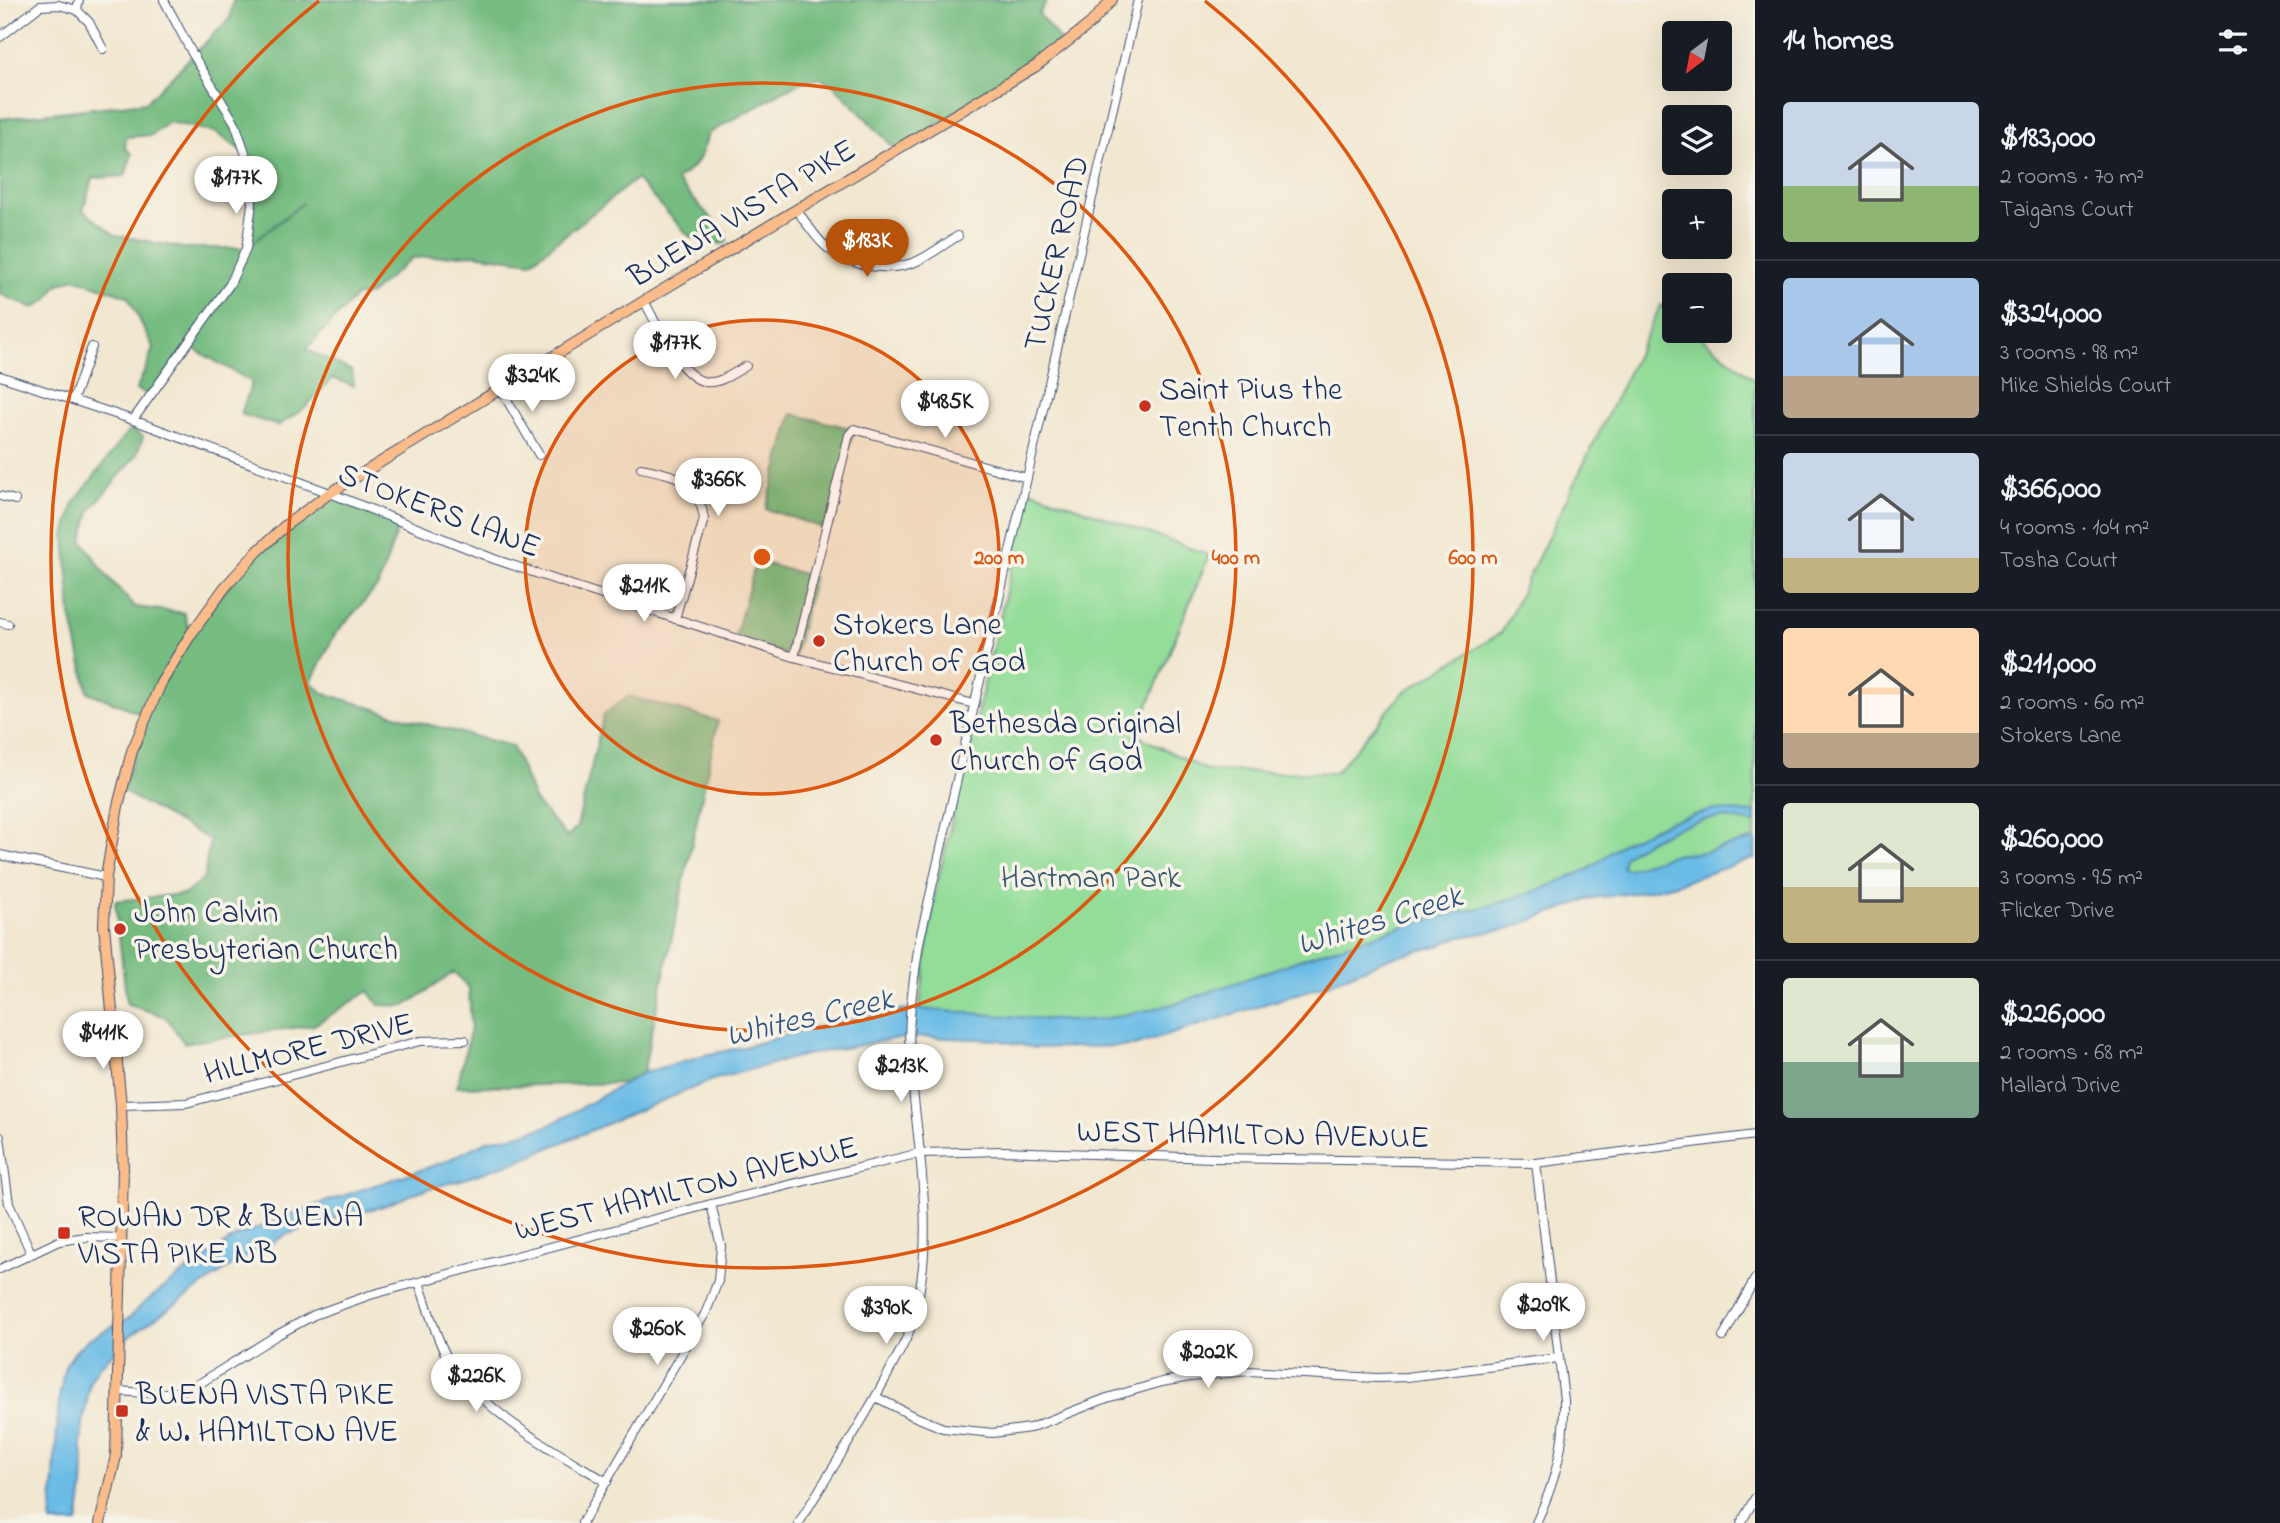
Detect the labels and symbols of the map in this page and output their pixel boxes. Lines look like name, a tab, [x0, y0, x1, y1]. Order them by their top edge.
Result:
north arrow	[1662, 21, 1732, 91]
street label: BUENA VISTA PIKE	[619, 128, 866, 302]
street label: TUCKER ROAD	[1013, 152, 1104, 356]
pin: $177K	[187, 156, 285, 216]
pin: $183K	[818, 219, 916, 279]
pin: $177K	[626, 322, 724, 381]
pin: $324K	[483, 354, 581, 414]
place label: Saint Pius the Tenth Church	[1159, 368, 1343, 452]
pin: $485K	[896, 380, 994, 440]
marker: Saint Pius the Tenth Church	[1137, 398, 1153, 414]
street label: STOKERS LANE	[331, 452, 547, 572]
pin: $366K	[669, 458, 767, 518]
text: 200 m	[973, 544, 1024, 574]
text: 400 m	[1212, 544, 1260, 574]
text: 600 m	[1449, 544, 1497, 574]
centre of rings	[750, 545, 774, 569]
pin: $211K	[595, 564, 693, 624]
place label: Stokers Lane Church of God	[833, 603, 1025, 687]
marker: Stokers Lane Church of God	[811, 633, 827, 649]
place label: Bethesda Original Church of God	[949, 702, 1181, 786]
marker: Bethesda Original Church of God	[928, 732, 944, 748]
park label: Hartman Park	[1001, 856, 1182, 903]
water label: Whites Creek	[1292, 874, 1470, 970]
place label: John Calvin Presbyterian Church	[134, 891, 398, 975]
marker: John Calvin Presbyterian Church	[112, 921, 128, 937]
water label: Whites Creek	[721, 976, 900, 1061]
street label: HILLMORE DRIVE	[199, 1002, 419, 1099]
pin: $411K	[54, 1012, 152, 1071]
pin: $213K	[852, 1044, 950, 1104]
street label: WEST HAMILTON AVENUE	[1076, 1110, 1430, 1163]
street label: WEST HAMILTON AVENUE	[510, 1125, 864, 1256]
place label: ROWAN DR & BUENA VISTA PIKE NB	[77, 1195, 364, 1279]
marker: ROWAN DR & BUENA VISTA PIKE NB	[56, 1225, 72, 1241]
pin: $209K	[1494, 1284, 1592, 1343]
pin: $390K	[837, 1286, 935, 1346]
pin: $260K	[608, 1308, 706, 1367]
pin: $202K	[1159, 1330, 1257, 1390]
pin: $226K	[427, 1354, 525, 1414]
place label: BUENA VISTA PIKE & W. HAMILTON AVE	[135, 1373, 398, 1457]
marker: BUENA VISTA PIKE & W. HAMILTON AVE	[114, 1403, 130, 1419]

